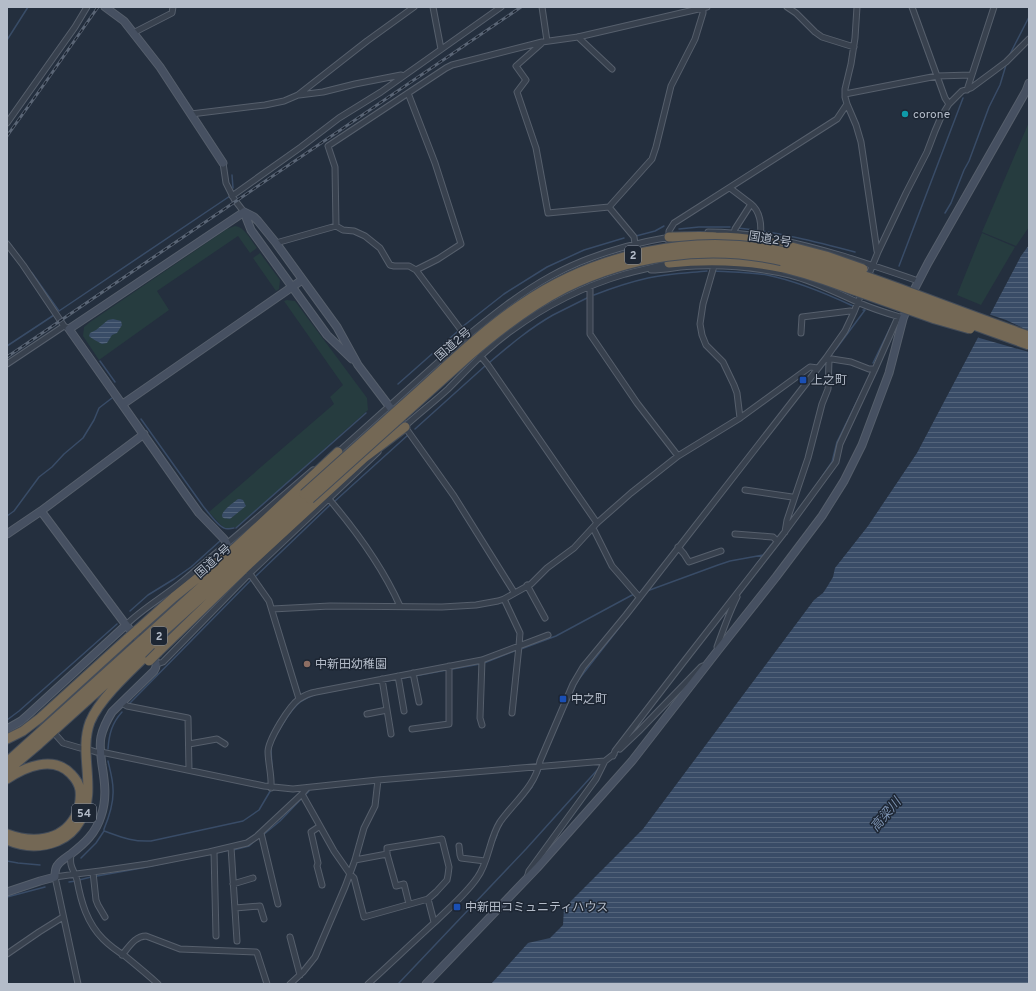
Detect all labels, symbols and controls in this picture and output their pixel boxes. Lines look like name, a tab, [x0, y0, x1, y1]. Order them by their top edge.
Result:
place label: corone	[913, 107, 950, 123]
marker: corone	[900, 109, 910, 119]
street label: 国道2号	[747, 229, 793, 251]
road number: 2	[625, 246, 641, 264]
street label: 国道2号	[432, 324, 475, 365]
place label: 上之町	[811, 373, 847, 389]
marker: 上之町	[798, 375, 808, 385]
street label: 国道2号	[192, 541, 235, 582]
road number: 2	[151, 627, 167, 645]
place label: 中新田幼稚園	[315, 657, 387, 673]
marker: 中新田幼稚園	[302, 659, 312, 669]
place label: 中之町	[571, 692, 607, 708]
marker: 中之町	[558, 694, 568, 704]
water label: 高梁川	[868, 794, 906, 835]
road number: 54	[72, 804, 96, 822]
place label: 中新田コミュニティハウス	[465, 900, 608, 916]
marker: 中新田コミュニティハウス	[452, 902, 462, 912]

